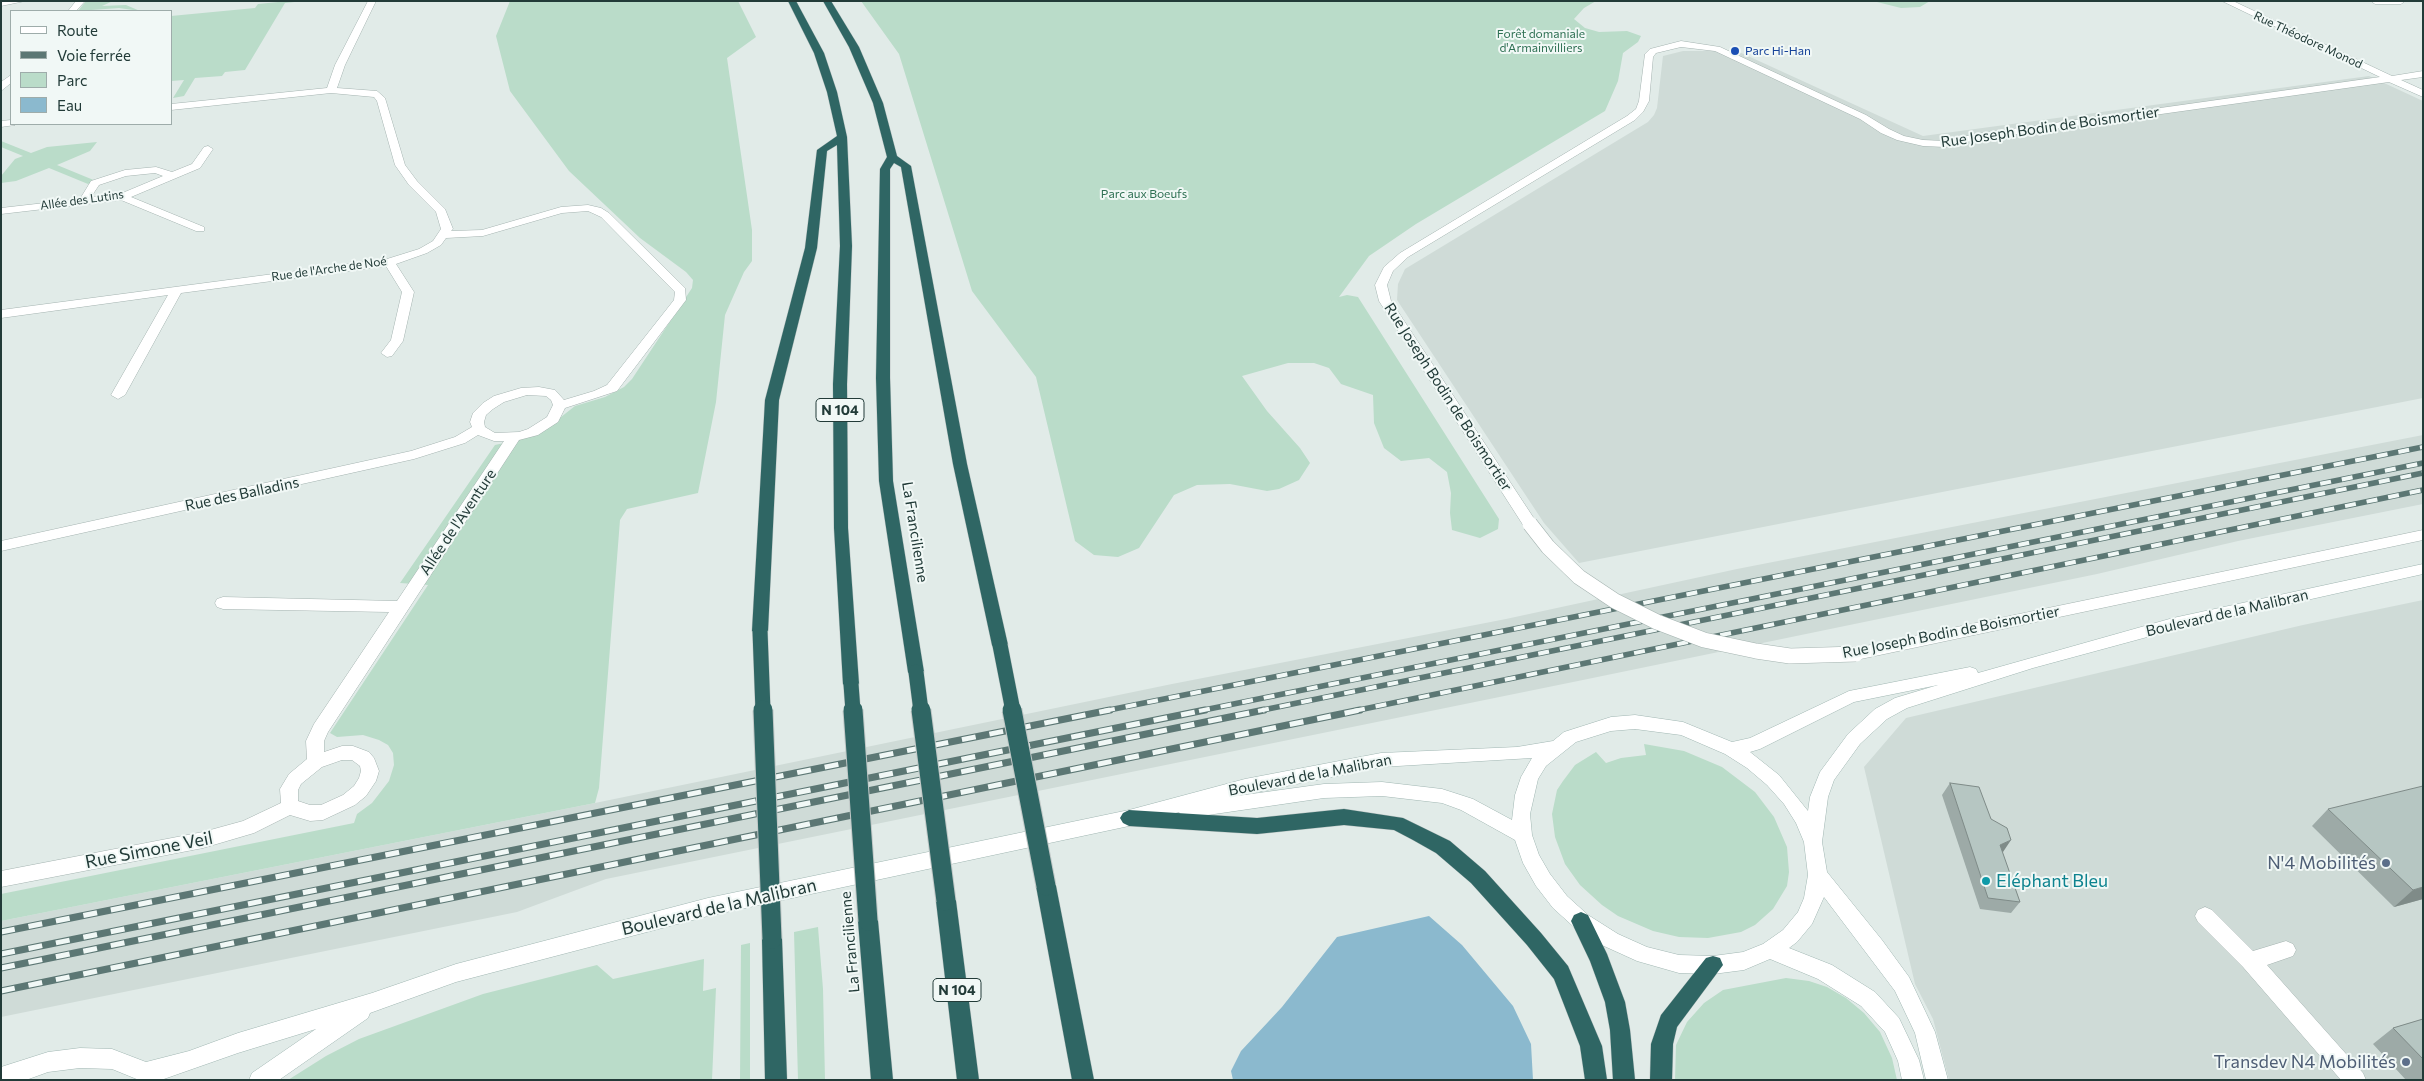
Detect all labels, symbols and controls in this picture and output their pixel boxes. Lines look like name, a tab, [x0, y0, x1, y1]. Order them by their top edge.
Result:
street label: Rue Théodore Monod	[2251, 8, 2365, 72]
legend	[10, 10, 172, 125]
text: Route	[57, 21, 98, 39]
park label: Forêt domaniale d'Armainvilliers	[1497, 27, 1585, 55]
place label: Parc Hi-Han	[1745, 44, 1811, 58]
marker: Parc Hi-Han	[1729, 45, 1741, 57]
text: Voie ferrée	[57, 46, 131, 64]
text: Parc	[57, 71, 87, 89]
text: Eau	[57, 96, 82, 114]
street label: Rue Joseph Bodin de Boismortier	[1939, 103, 2161, 151]
street label: Allée des Lutins	[39, 187, 125, 213]
park label: Parc aux Boeufs	[1101, 187, 1187, 201]
street label: Rue de l'Arche de Noé	[271, 254, 387, 284]
street label: Rue Joseph Bodin de Boismortier	[1380, 300, 1516, 494]
road number: N 104	[816, 398, 864, 422]
street label: Allée de l'Aventure	[416, 466, 500, 578]
street label: Rue des Balladins	[183, 473, 301, 515]
street label: La Francilienne	[898, 480, 932, 584]
street label: Boulevard de la Malibran	[2144, 586, 2310, 640]
street label: Rue Joseph Bodin de Boismortier	[1841, 602, 2061, 662]
street label: Boulevard de la Malibran	[1227, 750, 1393, 800]
street label: Rue Simone Veil	[83, 827, 215, 873]
place label: N'4 Mobilités	[2267, 852, 2376, 874]
marker: N'4 Mobilités	[2380, 857, 2392, 869]
place label: Eléphant Bleu	[1996, 870, 2108, 892]
street label: Boulevard de la Malibran	[619, 874, 819, 940]
marker: Eléphant Bleu	[1980, 875, 1992, 887]
street label: La Francilienne	[837, 890, 863, 994]
road number: N 104	[933, 978, 981, 1002]
place label: Transdev N4 Mobilités	[2214, 1051, 2396, 1073]
marker: Transdev N4 Mobilités	[2400, 1056, 2412, 1068]

